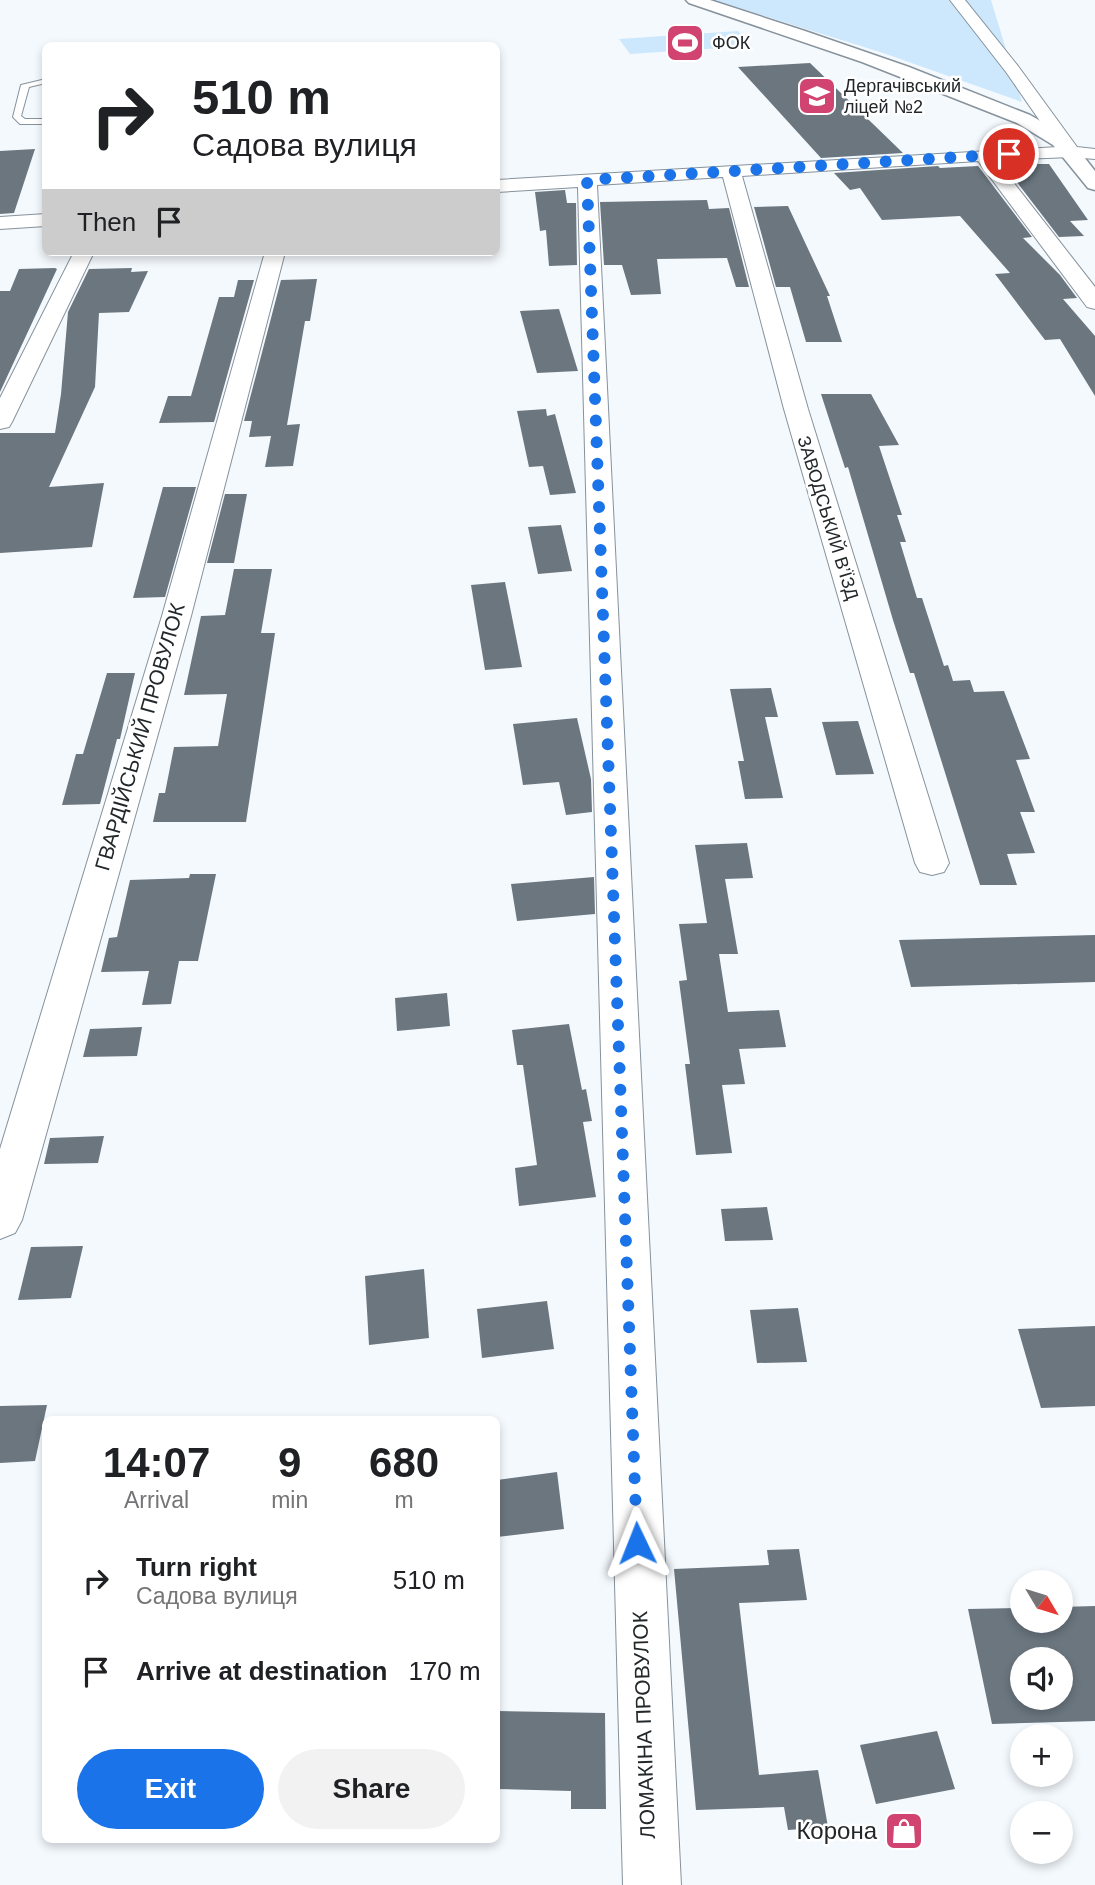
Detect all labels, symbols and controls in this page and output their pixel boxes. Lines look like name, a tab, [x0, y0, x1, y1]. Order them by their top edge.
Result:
sports icon: ФОК	[664, 22, 706, 64]
place label: ФОК	[712, 33, 751, 53]
icon: right	[77, 70, 168, 161]
text: 510 m	[192, 70, 331, 124]
school or university icon: Дергачівський ліцей №2	[796, 75, 838, 117]
place label: Дергачівський ліцей №2	[844, 76, 961, 117]
pin	[979, 124, 1039, 184]
text: Садова вулиця	[192, 127, 417, 163]
icon: arrive	[990, 135, 1028, 173]
icon: arrive	[150, 203, 188, 241]
text: Then	[77, 207, 136, 237]
street label: ЗАВОДСЬКИЙ В’ЇЗД	[794, 433, 863, 602]
street label: ГВАРДІЙСЬКИЙ ПРОВУЛОК	[90, 600, 189, 873]
text: 14:07	[103, 1439, 210, 1486]
text: 9	[278, 1439, 301, 1486]
text: 680	[369, 1439, 439, 1486]
text: Arrival	[124, 1487, 189, 1513]
text: min	[271, 1487, 308, 1513]
text: m	[395, 1487, 414, 1513]
position arrow	[600, 1506, 674, 1580]
text: Turn right	[136, 1552, 257, 1582]
icon: right	[77, 1562, 115, 1600]
text: 510 m	[393, 1565, 465, 1595]
north arrow	[1010, 1570, 1073, 1633]
map controls	[1010, 1570, 1073, 1864]
text: Садова вулиця	[136, 1583, 298, 1609]
street label: ЛОМАКІНА ПРОВУЛОК	[628, 1610, 659, 1839]
button: sound	[1010, 1647, 1073, 1710]
icon: arrive	[77, 1653, 115, 1691]
text: Arrive at destination	[136, 1656, 387, 1686]
text: 170 m	[408, 1656, 481, 1686]
button: +	[1010, 1724, 1073, 1787]
button: Exit	[77, 1749, 264, 1829]
button: Share	[278, 1749, 465, 1829]
button: −	[1010, 1801, 1073, 1864]
shop icon: Корона	[883, 1810, 925, 1852]
place label: Корона	[796, 1817, 878, 1844]

